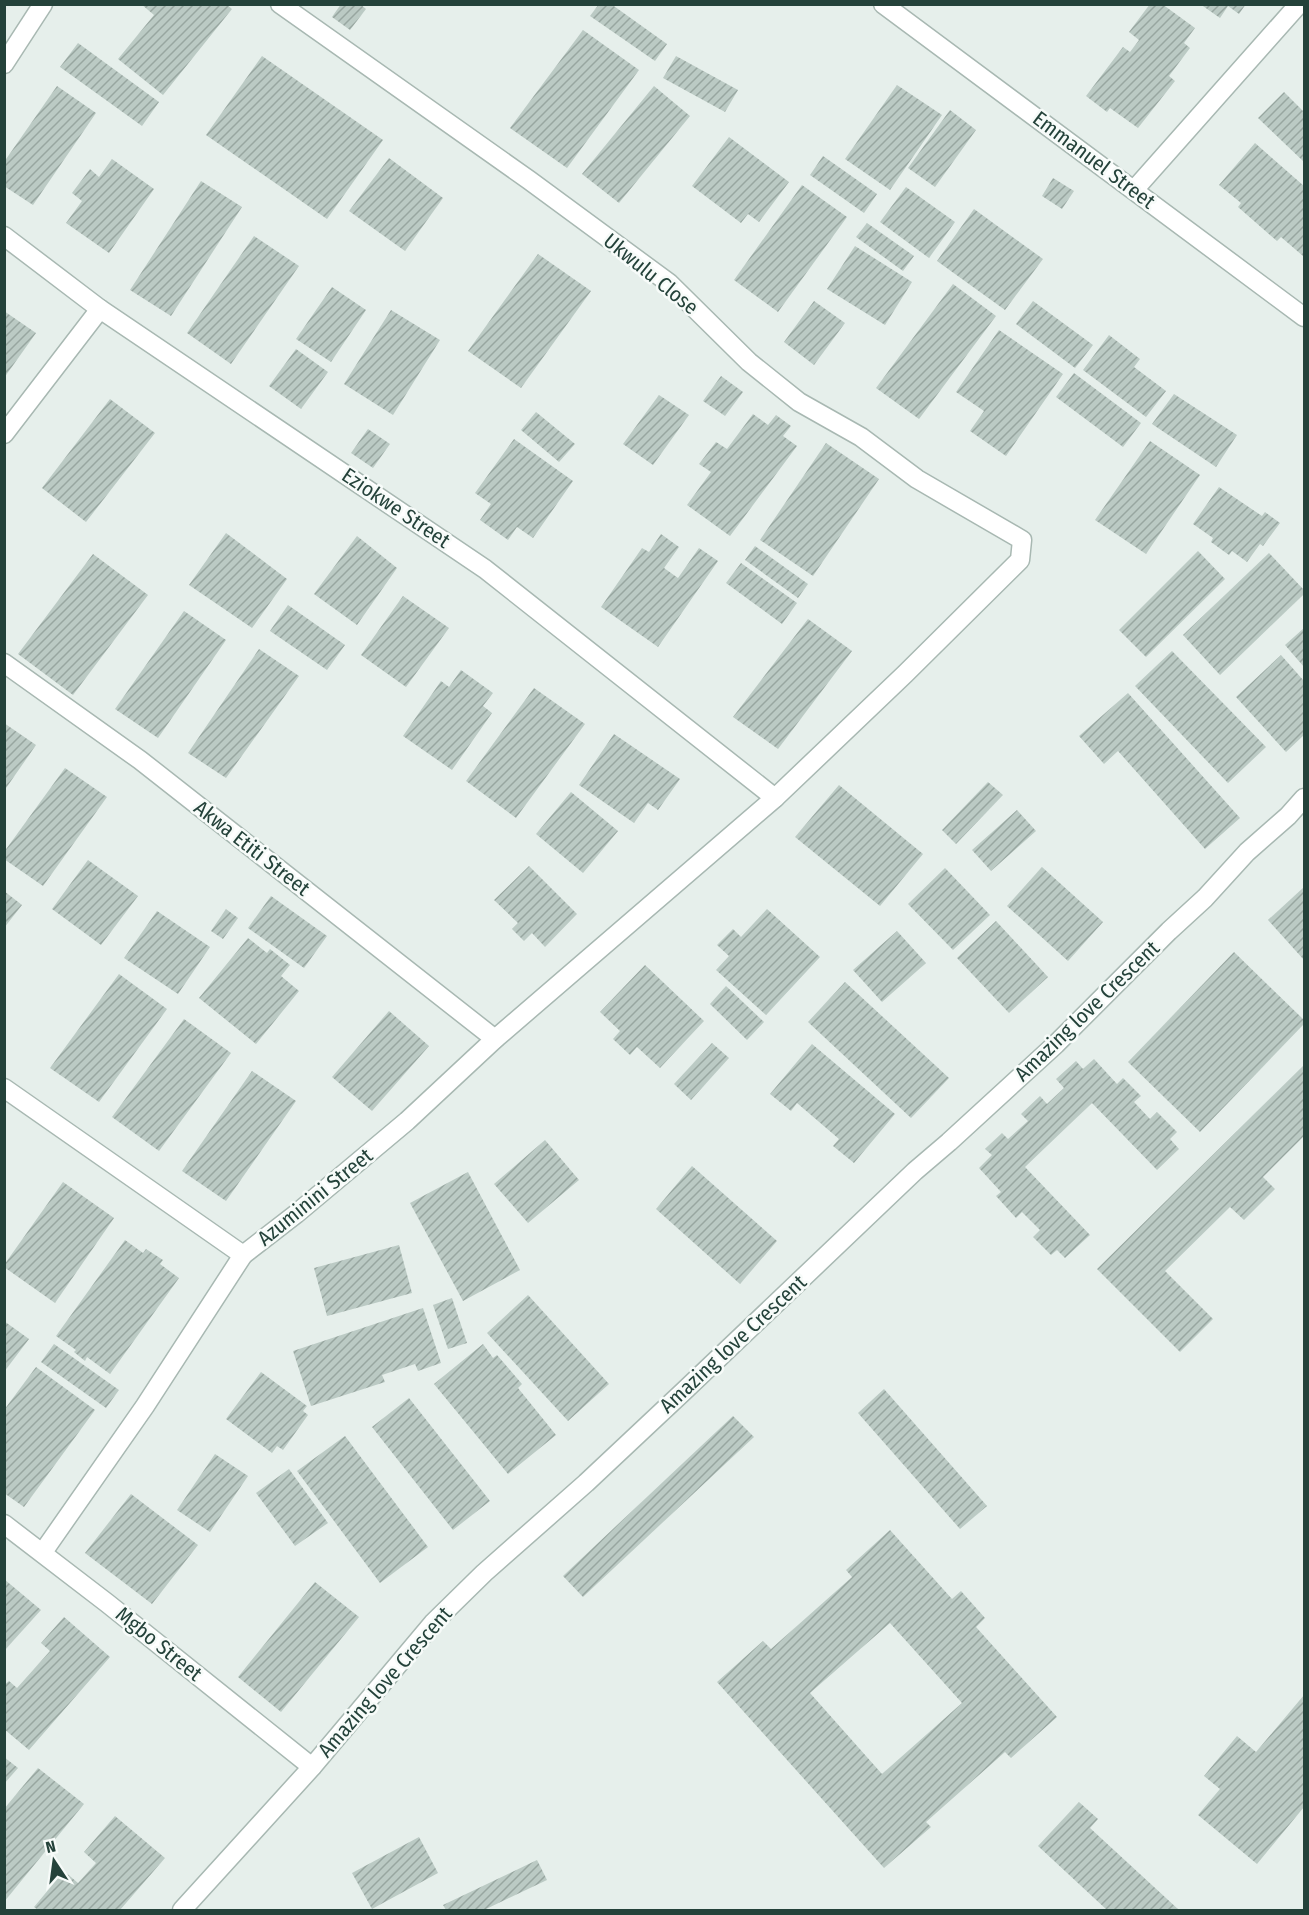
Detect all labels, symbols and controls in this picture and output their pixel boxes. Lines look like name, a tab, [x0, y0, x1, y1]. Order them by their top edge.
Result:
street label: Emmanuel Street	[1028, 105, 1161, 215]
street label: Ukwulu Close	[598, 228, 704, 320]
street label: Eziokwe Street	[337, 462, 455, 554]
street label: Akwa Etiti Street	[189, 795, 315, 901]
street label: Amazing love Crescent	[1009, 935, 1165, 1087]
street label: Azuminini Street	[252, 1142, 378, 1251]
street label: Amazing love Crescent	[654, 1269, 812, 1419]
street label: Mgbo Street	[111, 1601, 208, 1687]
street label: Amazing love Crescent	[312, 1601, 458, 1763]
north arrow	[24, 1831, 84, 1891]
text: N	[44, 1837, 58, 1857]

